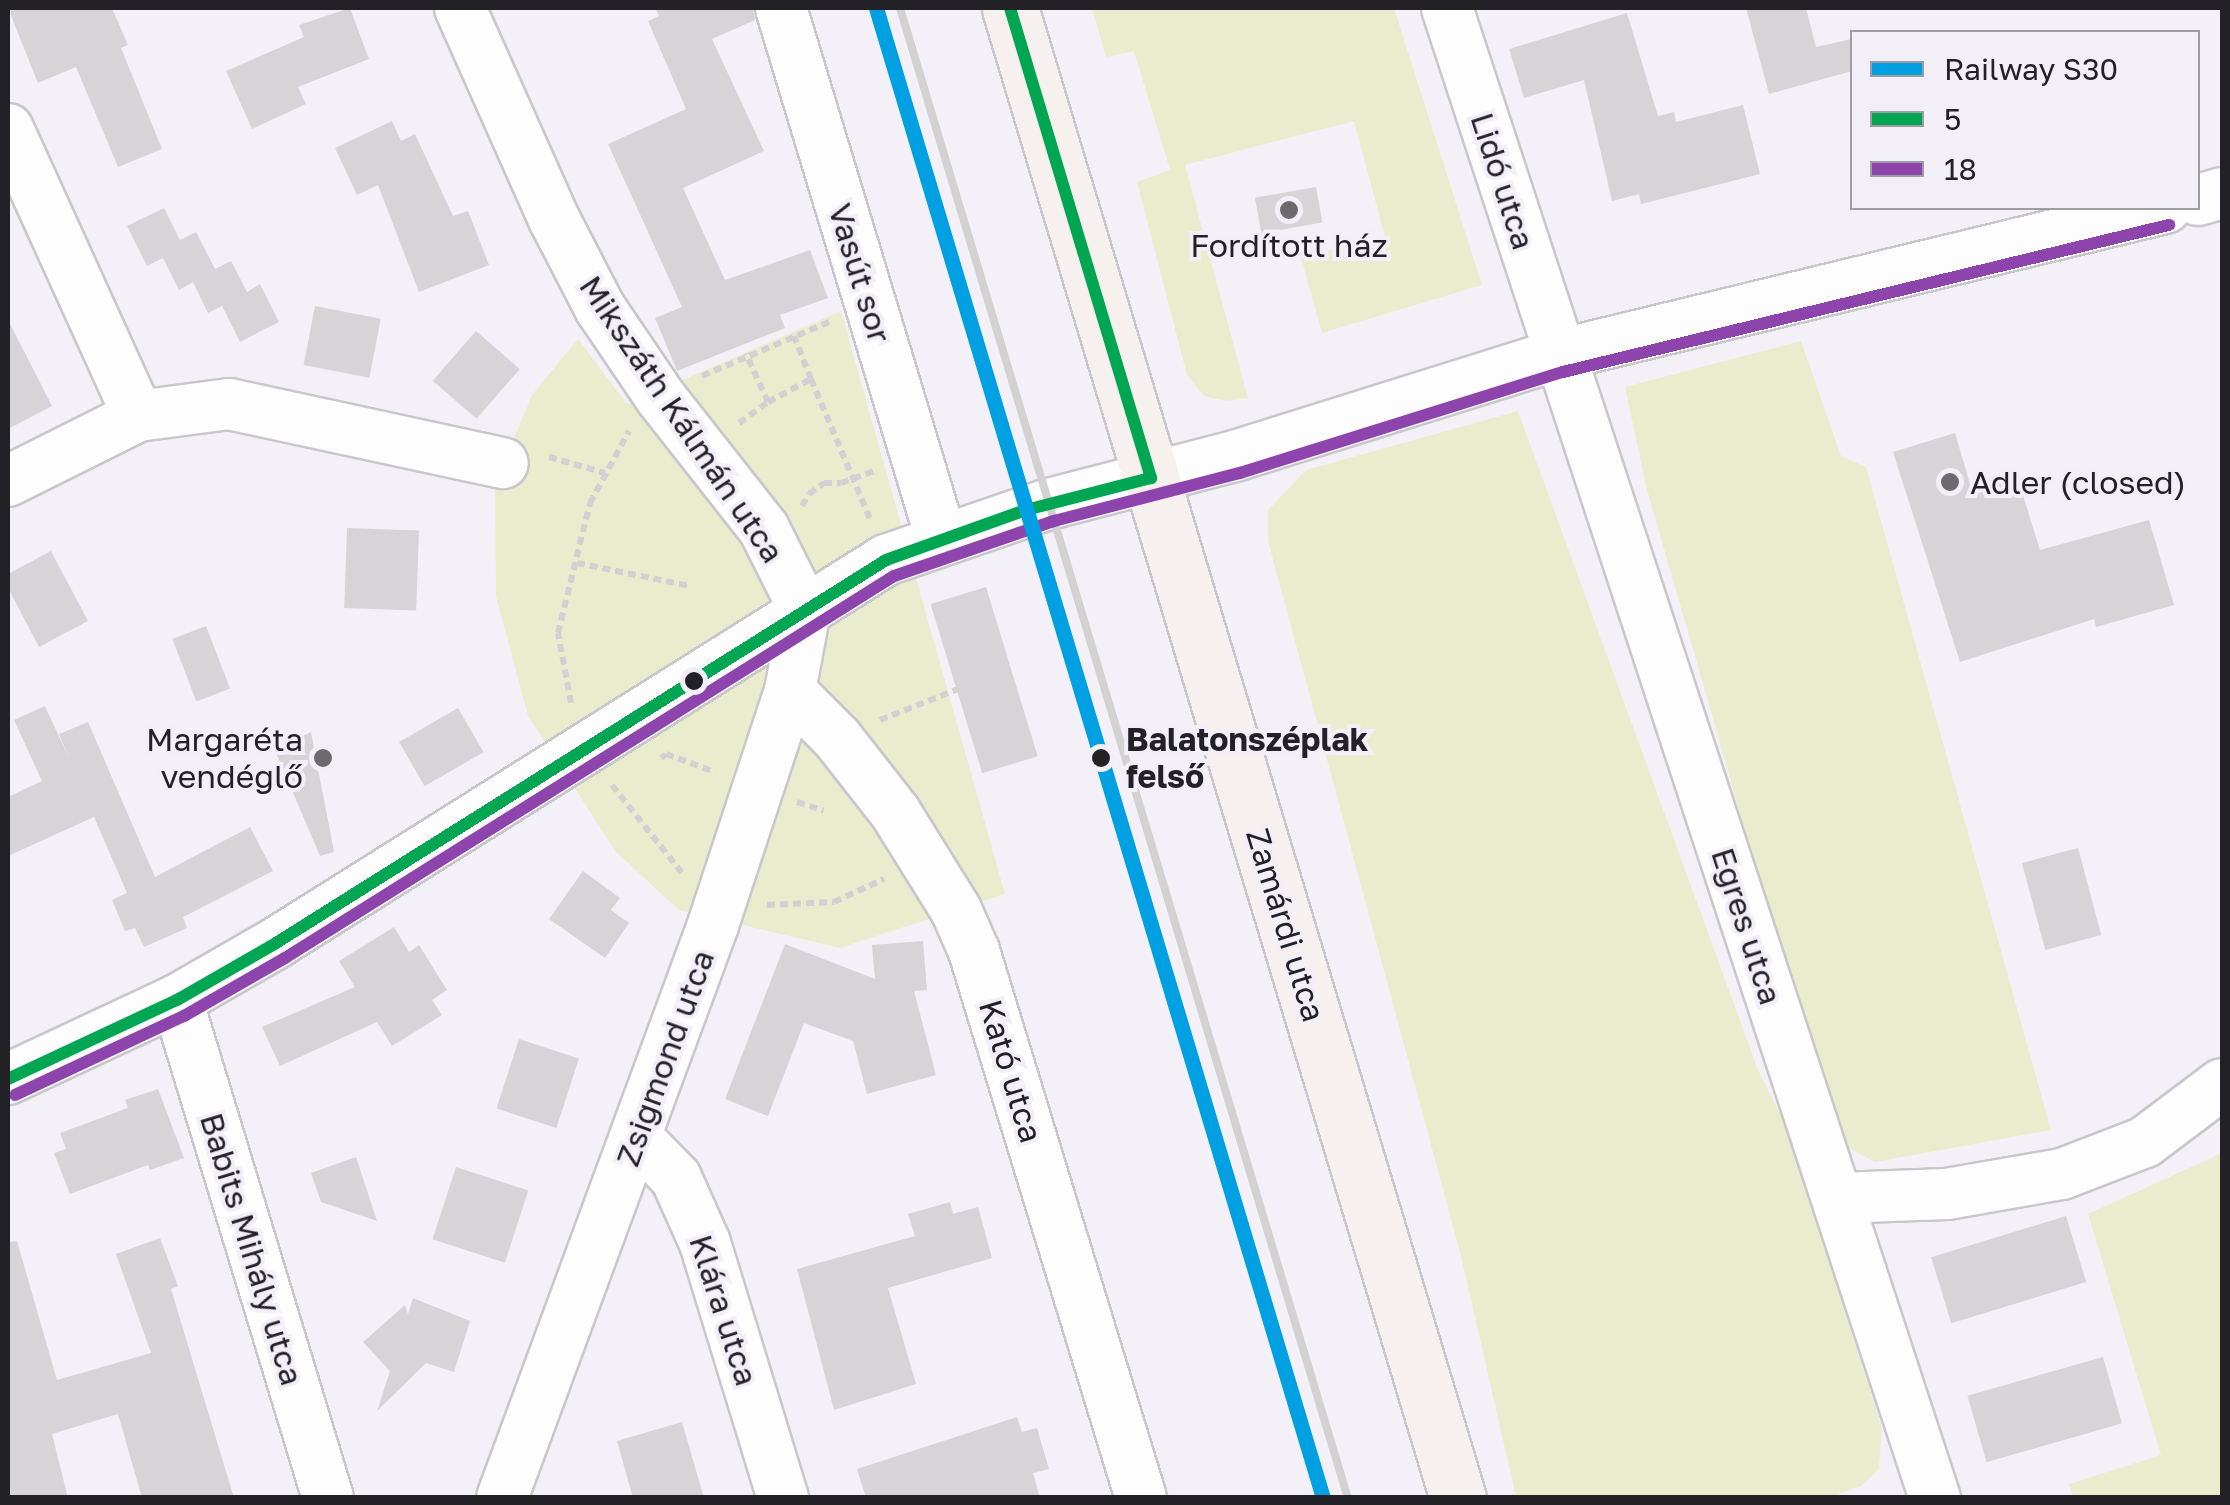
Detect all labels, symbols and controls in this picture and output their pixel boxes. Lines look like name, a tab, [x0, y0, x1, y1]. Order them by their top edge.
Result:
legend	[1850, 30, 2200, 210]
text: Railway S30	[1944, 51, 2118, 87]
text: 5	[1944, 101, 1961, 137]
street label: Lidó utca	[1463, 108, 1543, 254]
text: 18	[1944, 151, 1977, 187]
street label: Vasút sor	[821, 199, 899, 347]
marker: Fordított ház	[1278, 199, 1300, 221]
place label: Fordított ház	[1190, 226, 1388, 264]
street label: Mikszáth Kálmán utca	[572, 268, 792, 570]
place label: Adler (closed)	[1970, 463, 2186, 501]
marker: Adler (closed)	[1939, 471, 1961, 493]
unlabelled marker	[684, 671, 704, 691]
place label: Margaréta vendéglő	[146, 721, 303, 796]
place label: Balatonszéplak felső	[1126, 721, 1368, 796]
marker: Balatonszéplak felső	[1085, 742, 1117, 774]
marker: Margaréta vendéglő	[312, 747, 334, 769]
street label: Zamárdi utca	[1238, 824, 1334, 1026]
street label: Egres utca	[1704, 843, 1790, 1009]
street label: Zsigmond utca	[608, 945, 722, 1171]
street label: Kató utca	[971, 995, 1051, 1147]
street label: Babits Mihály utca	[192, 1108, 312, 1390]
street label: Klára utca	[682, 1230, 766, 1390]

